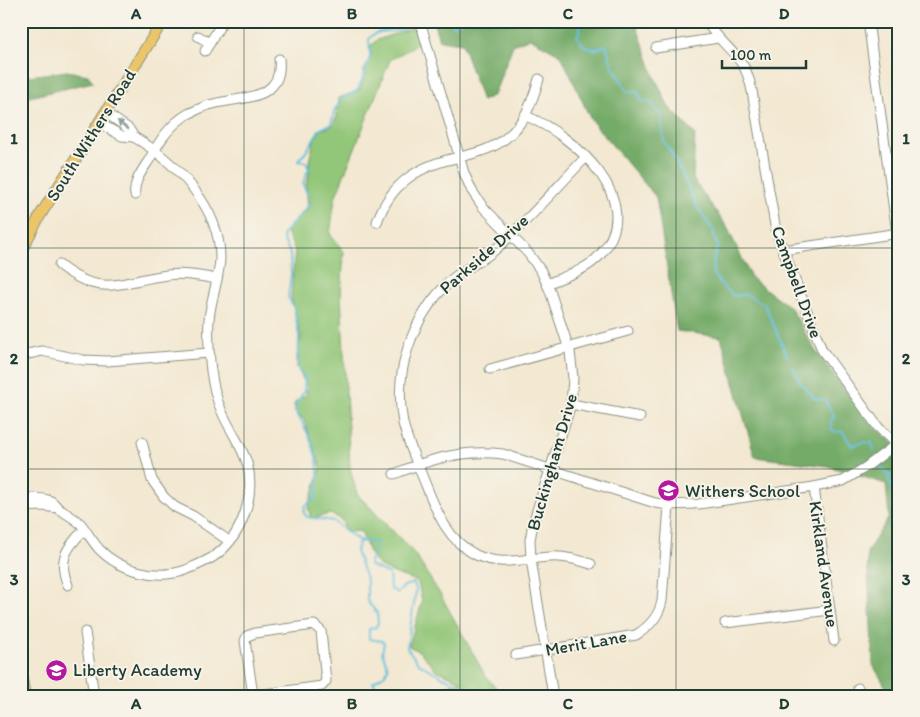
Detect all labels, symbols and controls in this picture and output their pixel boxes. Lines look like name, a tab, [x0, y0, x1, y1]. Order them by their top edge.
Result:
text: A	[130, 4, 142, 23]
text: B	[347, 4, 358, 23]
text: C	[563, 4, 574, 23]
text: D	[779, 4, 790, 23]
scale bar	[722, 38, 806, 70]
text: 100 m	[730, 46, 772, 64]
street label: South Withers Road	[41, 64, 141, 205]
one-way arrow	[116, 120, 130, 130]
text: 1	[10, 129, 18, 148]
text: 1	[902, 129, 910, 148]
street label: Parkside Drive	[435, 209, 533, 299]
street label: Campbell Drive	[767, 223, 827, 341]
text: 2	[10, 349, 19, 368]
text: 2	[902, 349, 911, 368]
street label: Buckingham Drive	[522, 391, 582, 533]
school or university icon: Withers School	[657, 479, 681, 503]
place label: Withers School	[685, 480, 800, 502]
street label: Kirkland Avenue	[804, 499, 844, 629]
text: 3	[10, 570, 19, 589]
text: 3	[902, 570, 911, 589]
street label: Merit Lane	[543, 625, 629, 661]
school or university icon: Liberty Academy	[45, 658, 69, 682]
place label: Liberty Academy	[73, 659, 202, 681]
text: A	[130, 694, 142, 713]
text: B	[347, 694, 358, 713]
text: C	[563, 694, 574, 713]
text: D	[779, 694, 790, 713]

